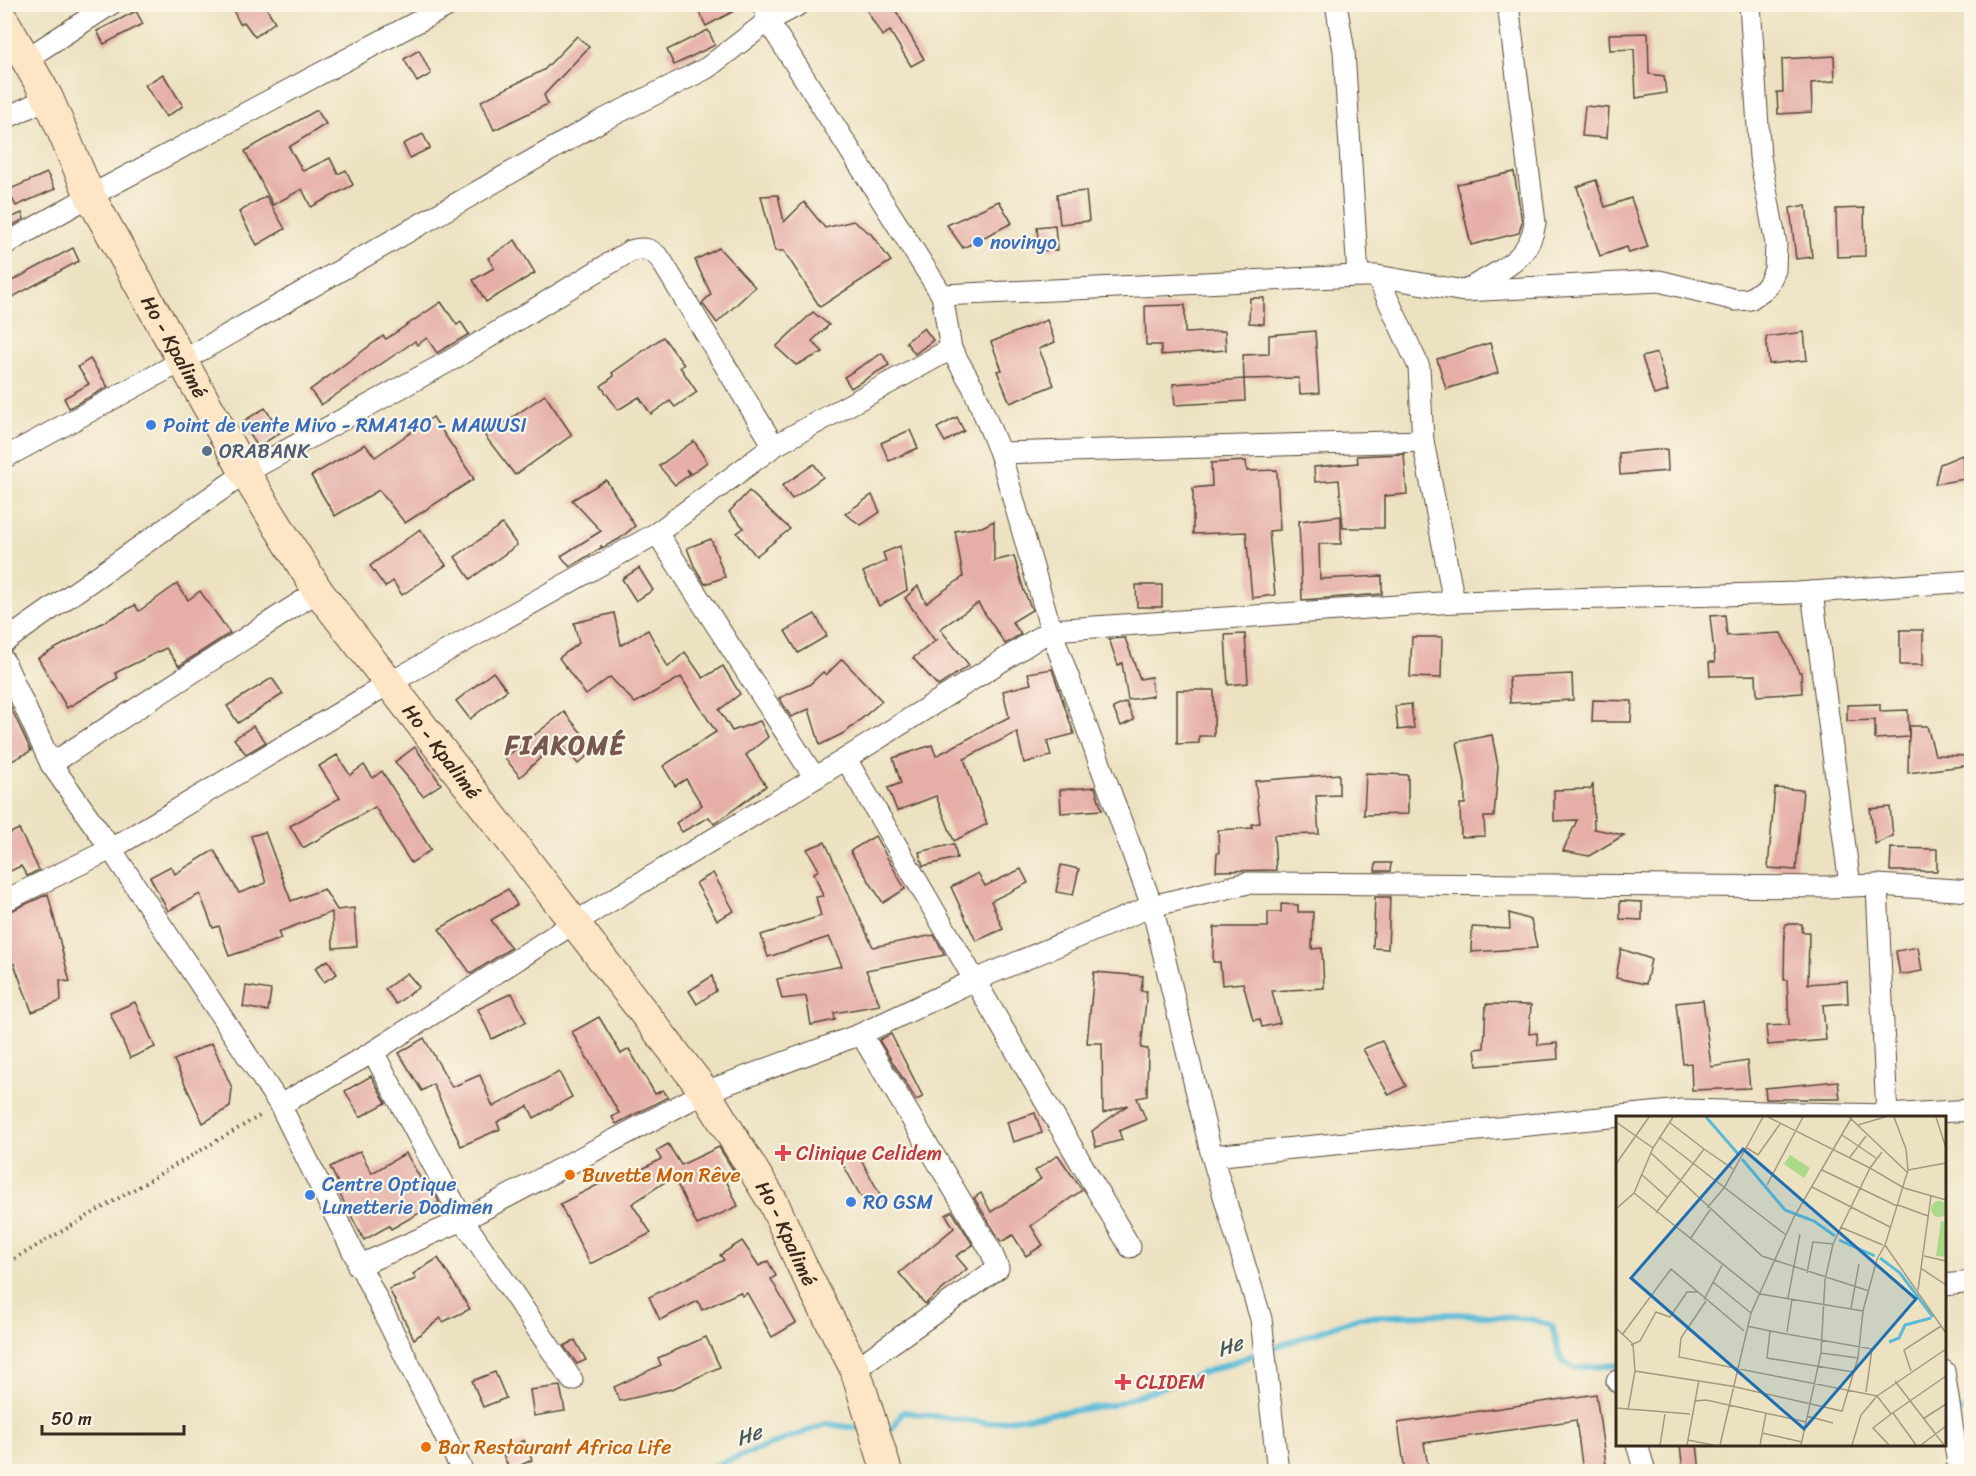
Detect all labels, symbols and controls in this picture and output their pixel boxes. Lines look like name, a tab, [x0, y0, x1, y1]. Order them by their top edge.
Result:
place label: novinyo	[990, 225, 1057, 260]
marker: novinyo	[971, 235, 985, 249]
street label: Ho - Kpalimé	[131, 289, 217, 405]
place label: Point de vente Mivo - RMA140 - MAWUSI	[163, 408, 527, 443]
marker: Point de vente Mivo - RMA140 - MAWUSI	[144, 418, 158, 432]
place label: ORABANK	[219, 434, 311, 469]
marker: ORABANK	[200, 444, 214, 458]
street label: Ho - Kpalimé	[393, 696, 490, 807]
district label: FIAKOMÉ	[504, 722, 626, 768]
inset map	[1616, 1116, 1946, 1446]
place label: Clinique Celidem	[796, 1136, 942, 1171]
marker: Clinique Celidem	[774, 1144, 792, 1162]
place label: Buvette Mon Rêve	[582, 1158, 741, 1193]
place label: Centre Optique Lunetterie Dodimen	[322, 1167, 493, 1225]
marker: Buvette Mon Rêve	[563, 1168, 577, 1182]
street label: Ho - Kpalimé	[746, 1174, 827, 1293]
place label: RO GSM	[863, 1185, 933, 1220]
marker: Centre Optique Lunetterie Dodimen	[303, 1188, 317, 1202]
marker: RO GSM	[844, 1195, 858, 1209]
water label: He	[1211, 1323, 1251, 1368]
place label: CLIDEM	[1136, 1365, 1206, 1400]
marker: CLIDEM	[1114, 1373, 1132, 1391]
scale bar	[42, 1398, 184, 1436]
text: 50 m	[51, 1403, 92, 1435]
water label: He	[730, 1412, 770, 1457]
place label: Bar Restaurant Africa Life	[438, 1430, 672, 1465]
marker: Bar Restaurant Africa Life	[419, 1440, 433, 1454]

